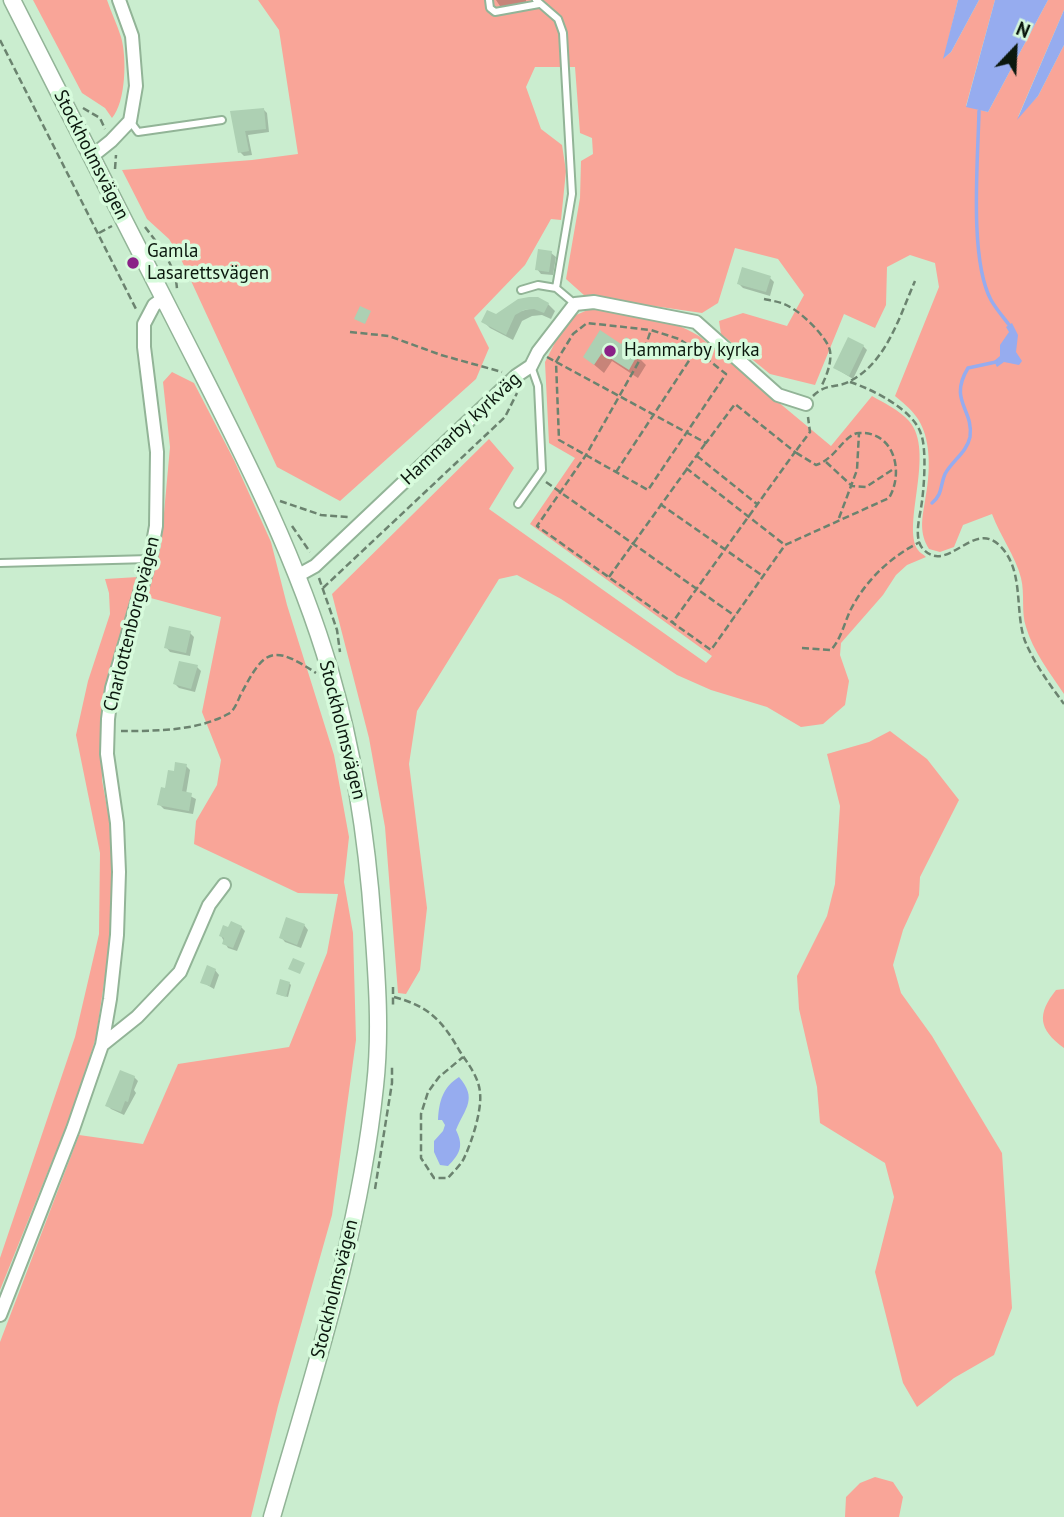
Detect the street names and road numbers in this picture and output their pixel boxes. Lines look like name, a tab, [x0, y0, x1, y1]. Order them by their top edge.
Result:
street label: Stockholmsvägen	[48, 86, 134, 224]
street label: Hammarby kyrkväg	[397, 368, 525, 490]
street label: Charlottenborgsvägen	[99, 534, 165, 714]
street label: Stockholmsvägen	[314, 658, 370, 802]
street label: Stockholmsvägen	[307, 1217, 363, 1361]

